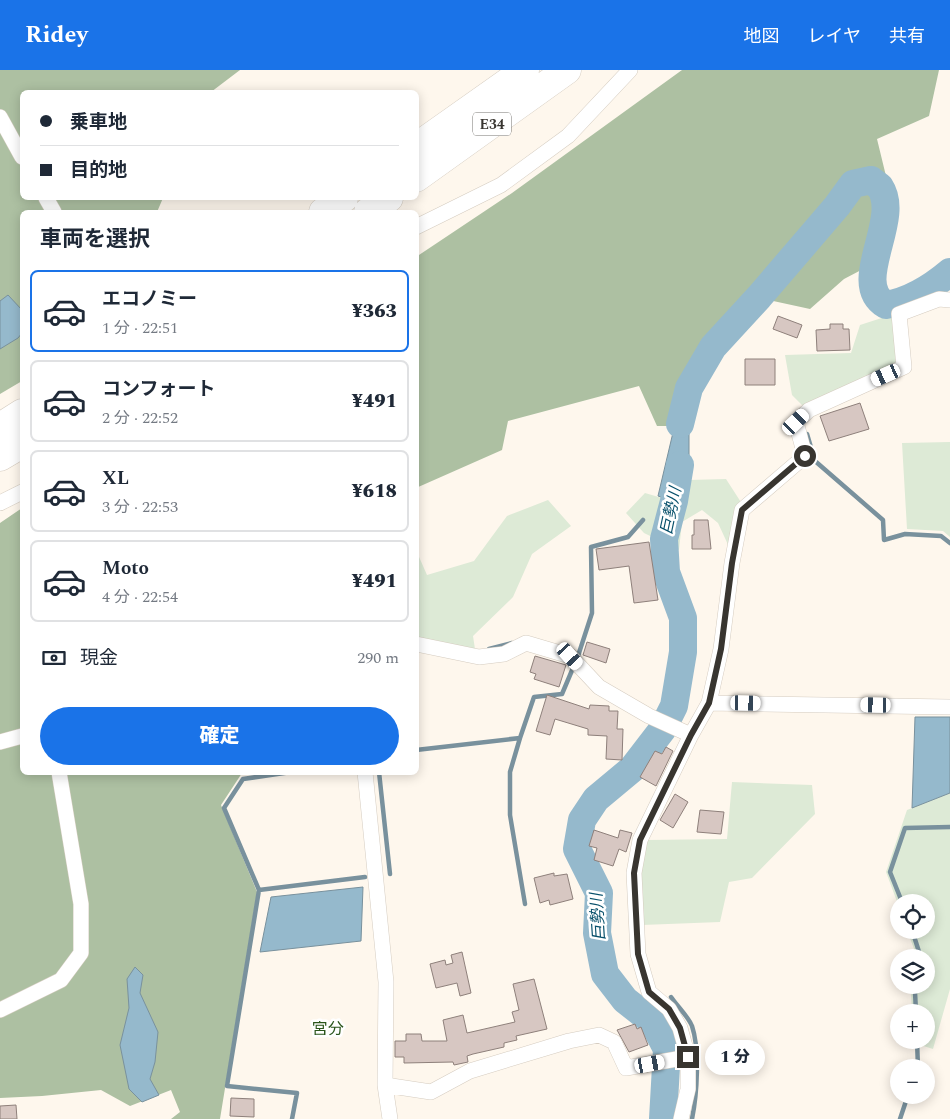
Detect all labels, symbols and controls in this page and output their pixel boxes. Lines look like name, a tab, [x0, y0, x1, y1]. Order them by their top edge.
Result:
text: Ridey	[25, 17, 88, 53]
text: 地図	[744, 23, 780, 50]
text: レイヤ	[808, 23, 861, 50]
text: 共有	[889, 23, 925, 50]
text: 乗車地	[70, 108, 127, 137]
road number: E34	[473, 112, 511, 136]
text: 目的地	[70, 156, 127, 185]
text: 車両を選択	[40, 223, 150, 256]
text: エコノミー	[102, 285, 197, 314]
icon: car	[42, 289, 87, 334]
text: ¥363	[351, 297, 397, 326]
text: 1 分 · 22:51	[102, 316, 178, 340]
car	[869, 362, 902, 388]
text: コンフォート	[102, 375, 215, 404]
icon: car	[42, 379, 87, 424]
text: ¥491	[351, 387, 397, 416]
text: 2 分 · 22:52	[102, 406, 178, 430]
car	[779, 406, 812, 438]
route start	[794, 445, 816, 467]
text: XL	[102, 464, 129, 493]
icon: car	[42, 469, 87, 514]
text: ¥618	[351, 477, 397, 506]
water label: 巨勢川	[654, 483, 688, 537]
text: 3 分 · 22:53	[102, 495, 178, 519]
text: Moto	[102, 554, 149, 583]
icon: car	[42, 559, 87, 604]
text: ¥491	[351, 567, 397, 596]
text: 4 分 · 22:54	[102, 585, 178, 609]
car	[554, 640, 585, 672]
icon: cash	[40, 644, 68, 672]
text: 現金	[80, 644, 118, 673]
text: 290 m	[357, 646, 399, 670]
car	[730, 695, 761, 711]
car	[860, 697, 891, 713]
button: 確定	[40, 707, 399, 765]
water label: 巨勢川	[584, 890, 612, 942]
map controls	[890, 894, 935, 1104]
button: locate	[890, 894, 935, 939]
button: layers	[890, 949, 935, 994]
button: +	[890, 1004, 935, 1049]
district label: 宮分	[312, 1017, 344, 1041]
callout: 1 分	[706, 1040, 766, 1074]
text: 1 分	[720, 1045, 750, 1069]
route end	[677, 1046, 699, 1068]
car	[633, 1054, 666, 1074]
button: −	[890, 1059, 935, 1104]

